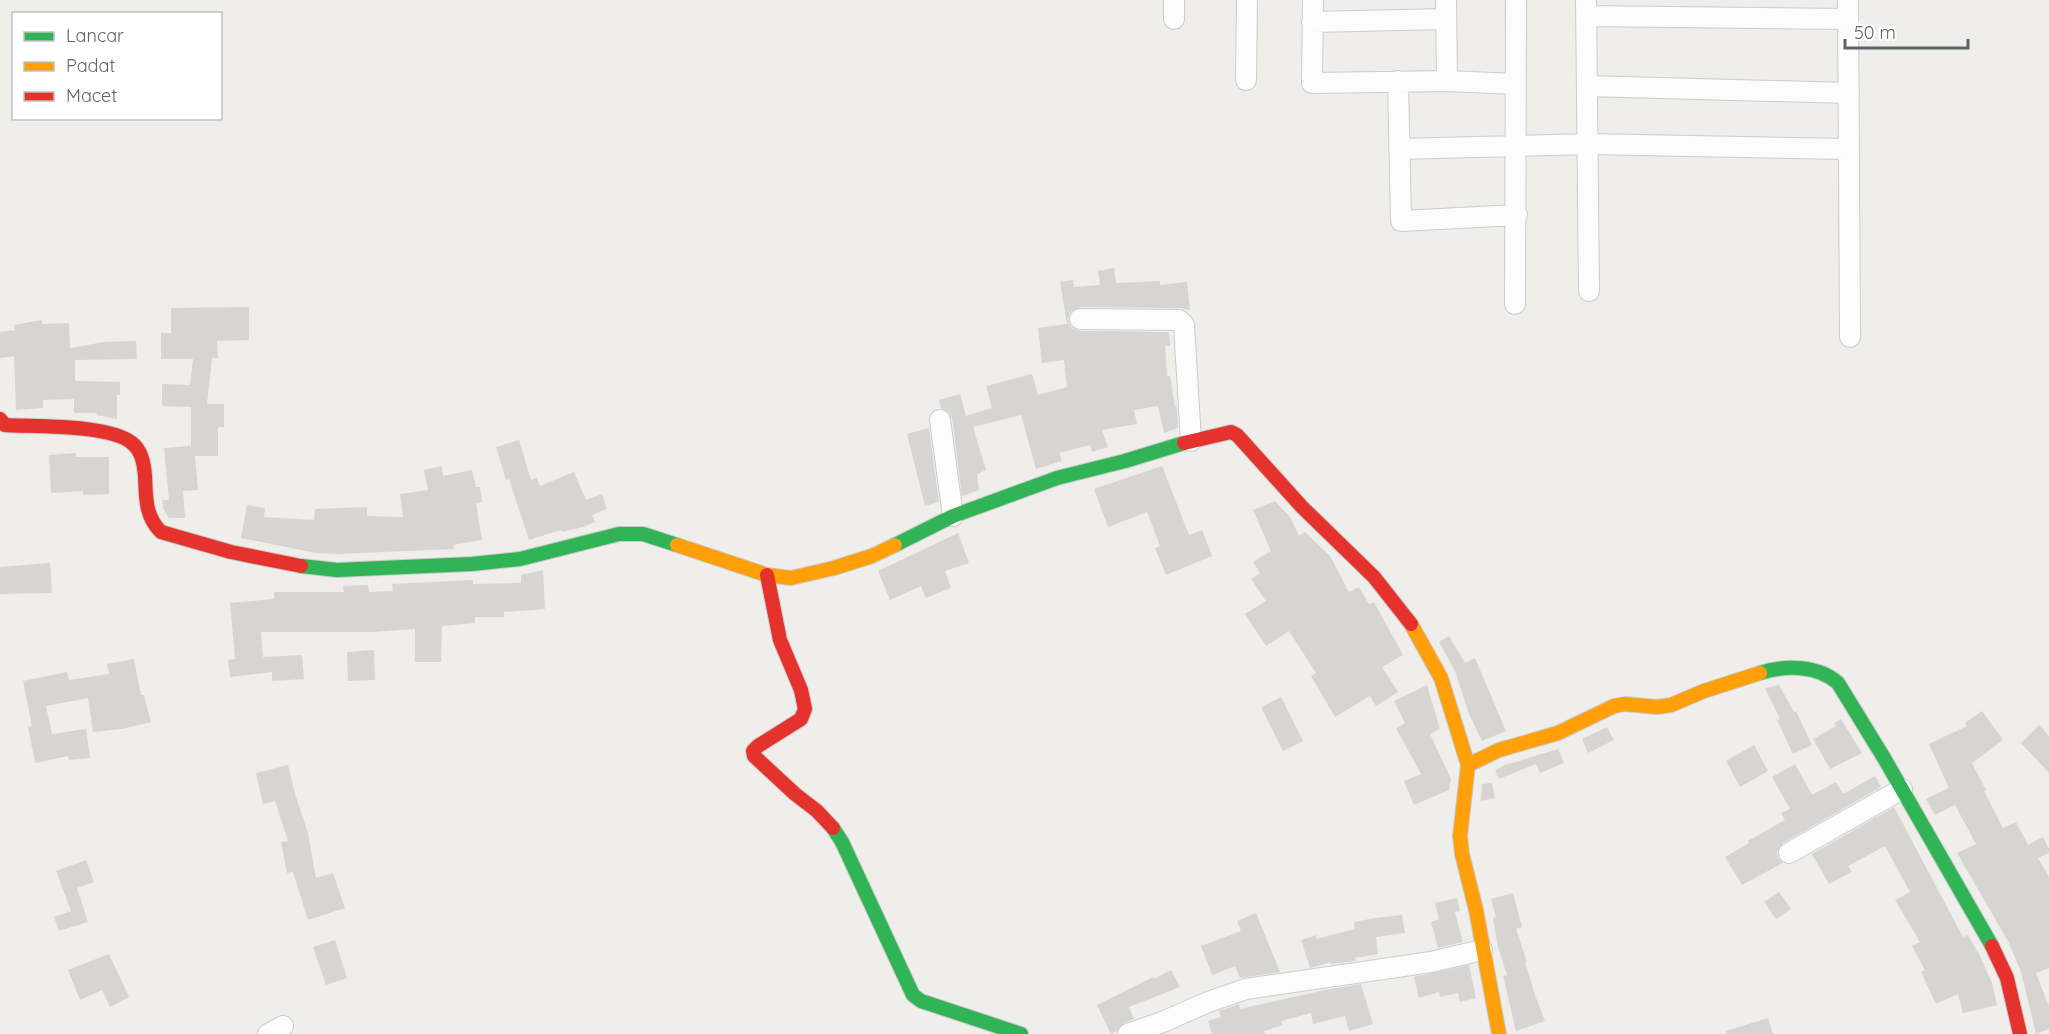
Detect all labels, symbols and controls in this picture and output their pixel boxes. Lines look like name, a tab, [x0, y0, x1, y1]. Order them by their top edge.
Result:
legend	[12, 12, 222, 120]
scale bar	[1845, 12, 1968, 50]
text: 50 m	[1854, 21, 1896, 44]
text: Lancar	[66, 24, 124, 47]
text: Padat	[66, 54, 115, 77]
text: Macet	[66, 84, 117, 107]

